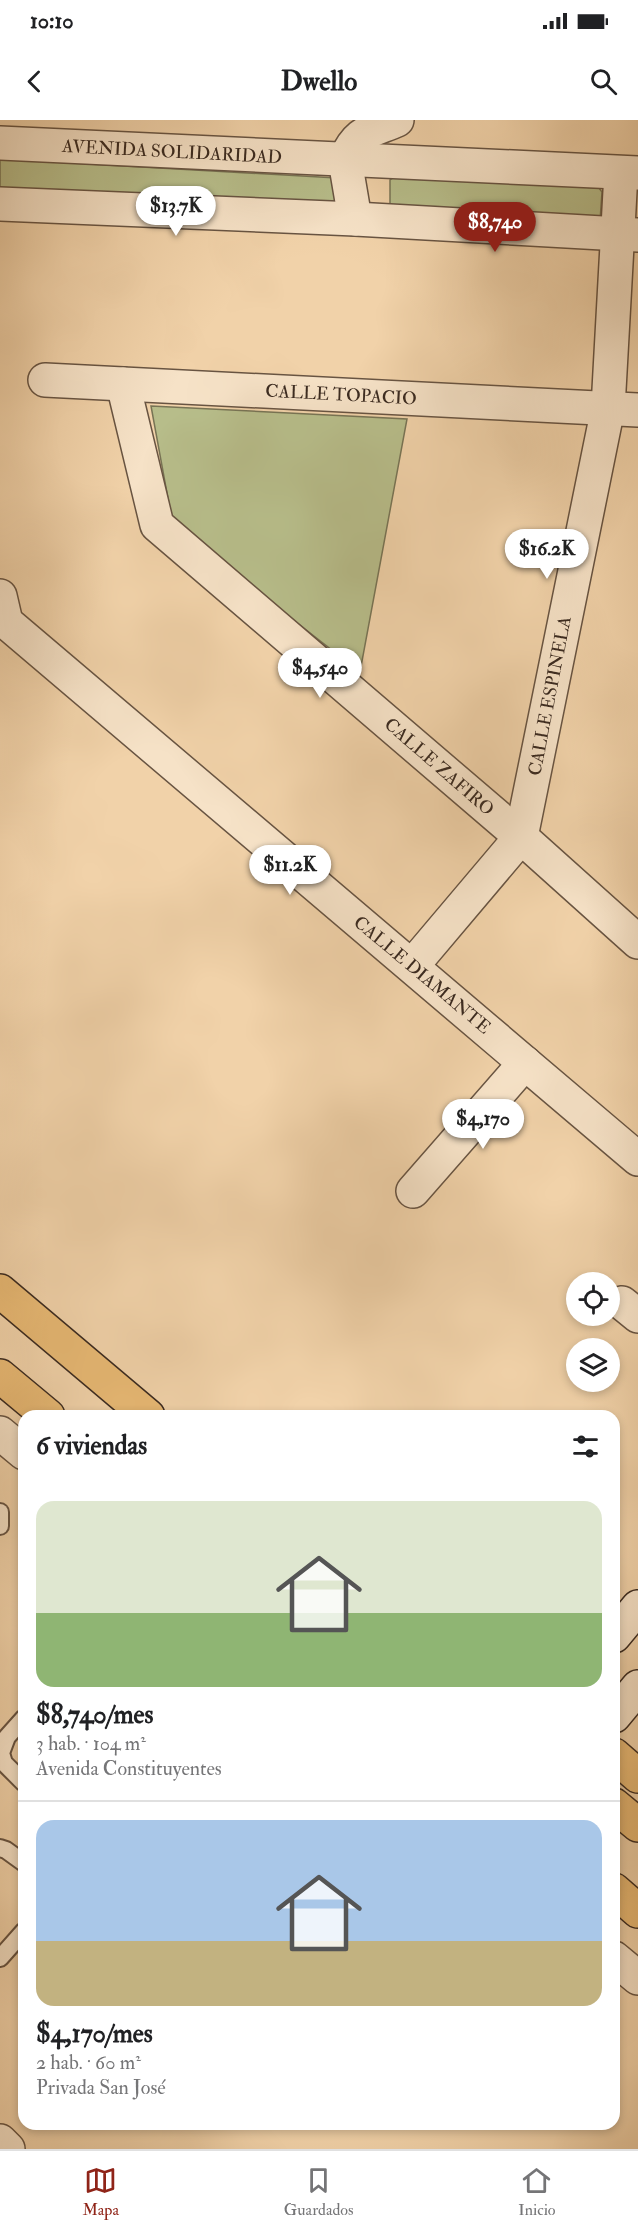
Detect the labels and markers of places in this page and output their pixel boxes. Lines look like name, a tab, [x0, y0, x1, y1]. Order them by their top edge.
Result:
pin: $13.7K	[127, 186, 225, 237]
pin: $8,740	[446, 202, 544, 253]
pin: $16.2K	[498, 529, 596, 580]
pin: $4,540	[271, 648, 369, 699]
pin: $11.2K	[241, 845, 339, 896]
pin: $4,170	[434, 1099, 532, 1150]

